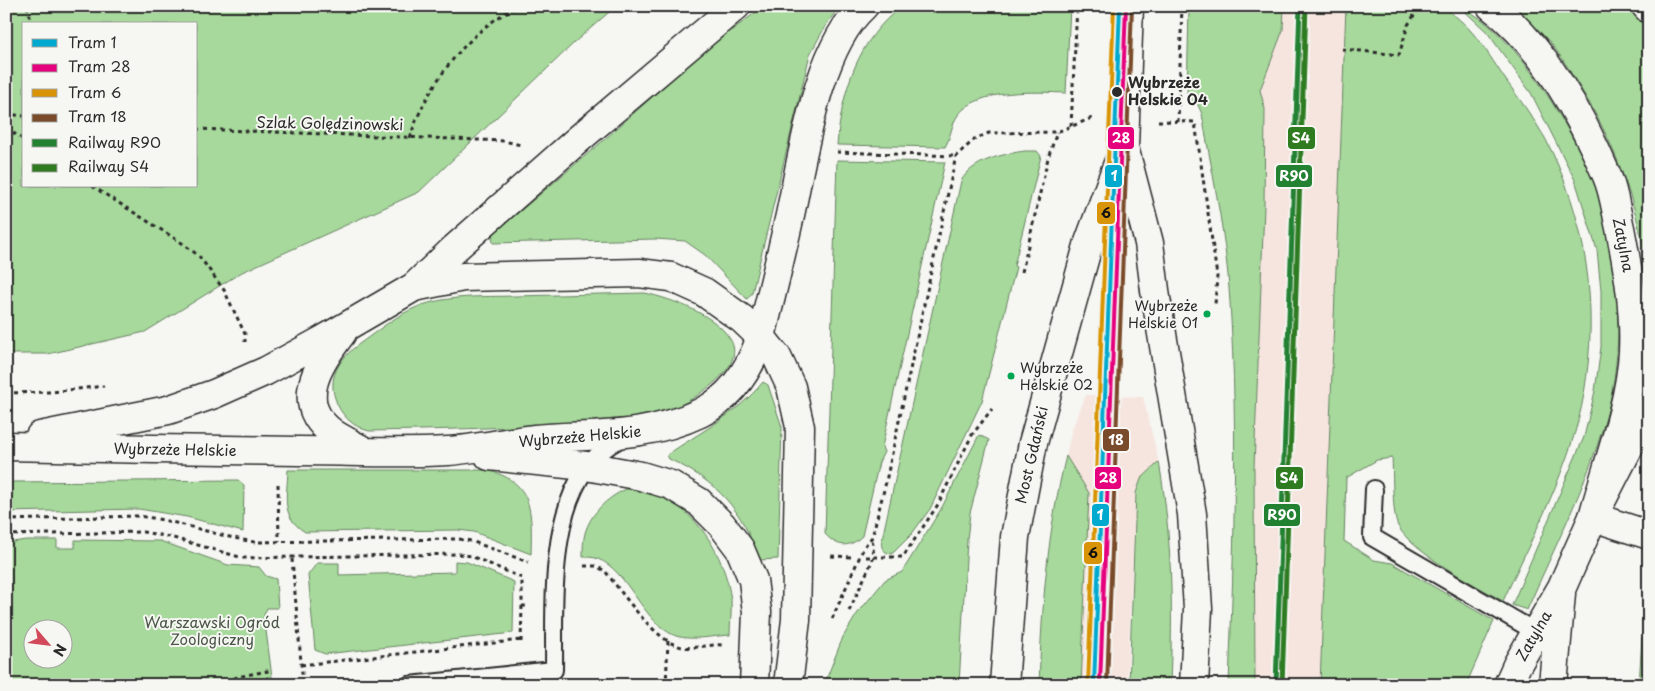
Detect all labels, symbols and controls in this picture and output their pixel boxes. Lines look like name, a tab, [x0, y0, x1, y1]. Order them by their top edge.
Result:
legend	[22, 22, 198, 188]
text: Tram 1	[68, 30, 116, 53]
text: Tram 28	[68, 54, 131, 77]
place label: Wybrzeże Helskie 04	[1128, 70, 1208, 110]
text: Tram 6	[68, 80, 121, 103]
marker: Wybrzeże Helskie 04	[1110, 85, 1124, 99]
text: Tram 18	[68, 104, 127, 127]
street label: Szlak Golędzinowski	[256, 110, 404, 135]
line badge: 28	[1107, 126, 1135, 150]
line badge: S4	[1287, 126, 1316, 150]
text: 28	[1112, 127, 1131, 148]
text: S4	[1292, 127, 1311, 148]
text: Railway R90	[68, 130, 161, 153]
text: Railway S4	[68, 154, 149, 177]
line badge: 1	[1104, 164, 1123, 188]
line badge: R90	[1275, 164, 1313, 188]
text: 1	[1111, 165, 1118, 186]
text: R90	[1279, 165, 1309, 186]
line badge: 6	[1096, 201, 1116, 225]
text: 6	[1101, 202, 1111, 223]
street label: Zatylna	[1608, 216, 1641, 275]
place label: Wybrzeże Helskie 01	[1128, 295, 1198, 333]
marker: Wybrzeże Helskie 01	[1202, 309, 1212, 319]
place label: Wybrzeże Helskie 02	[1020, 357, 1093, 395]
marker: Wybrzeże Helskie 02	[1006, 371, 1016, 381]
street label: Most Gdański	[1008, 404, 1053, 506]
street label: Wybrzeże Helskie	[518, 419, 642, 452]
line badge: 18	[1102, 428, 1130, 452]
text: 18	[1108, 429, 1124, 450]
street label: Wybrzeże Helskie	[113, 436, 237, 461]
line badge: 28	[1094, 466, 1122, 490]
line badge: S4	[1275, 466, 1304, 490]
text: 28	[1099, 467, 1118, 488]
text: S4	[1280, 467, 1299, 488]
line badge: 1	[1091, 503, 1110, 527]
line badge: R90	[1263, 503, 1301, 527]
text: 1	[1097, 504, 1104, 525]
text: R90	[1267, 504, 1297, 525]
line badge: 6	[1083, 541, 1103, 565]
text: 6	[1088, 542, 1098, 563]
street label: Zatylna	[1509, 605, 1557, 665]
park label: Warszawski Ogród Zoologiczny	[144, 610, 280, 650]
north arrow	[22, 618, 72, 668]
text: N	[48, 641, 72, 660]

